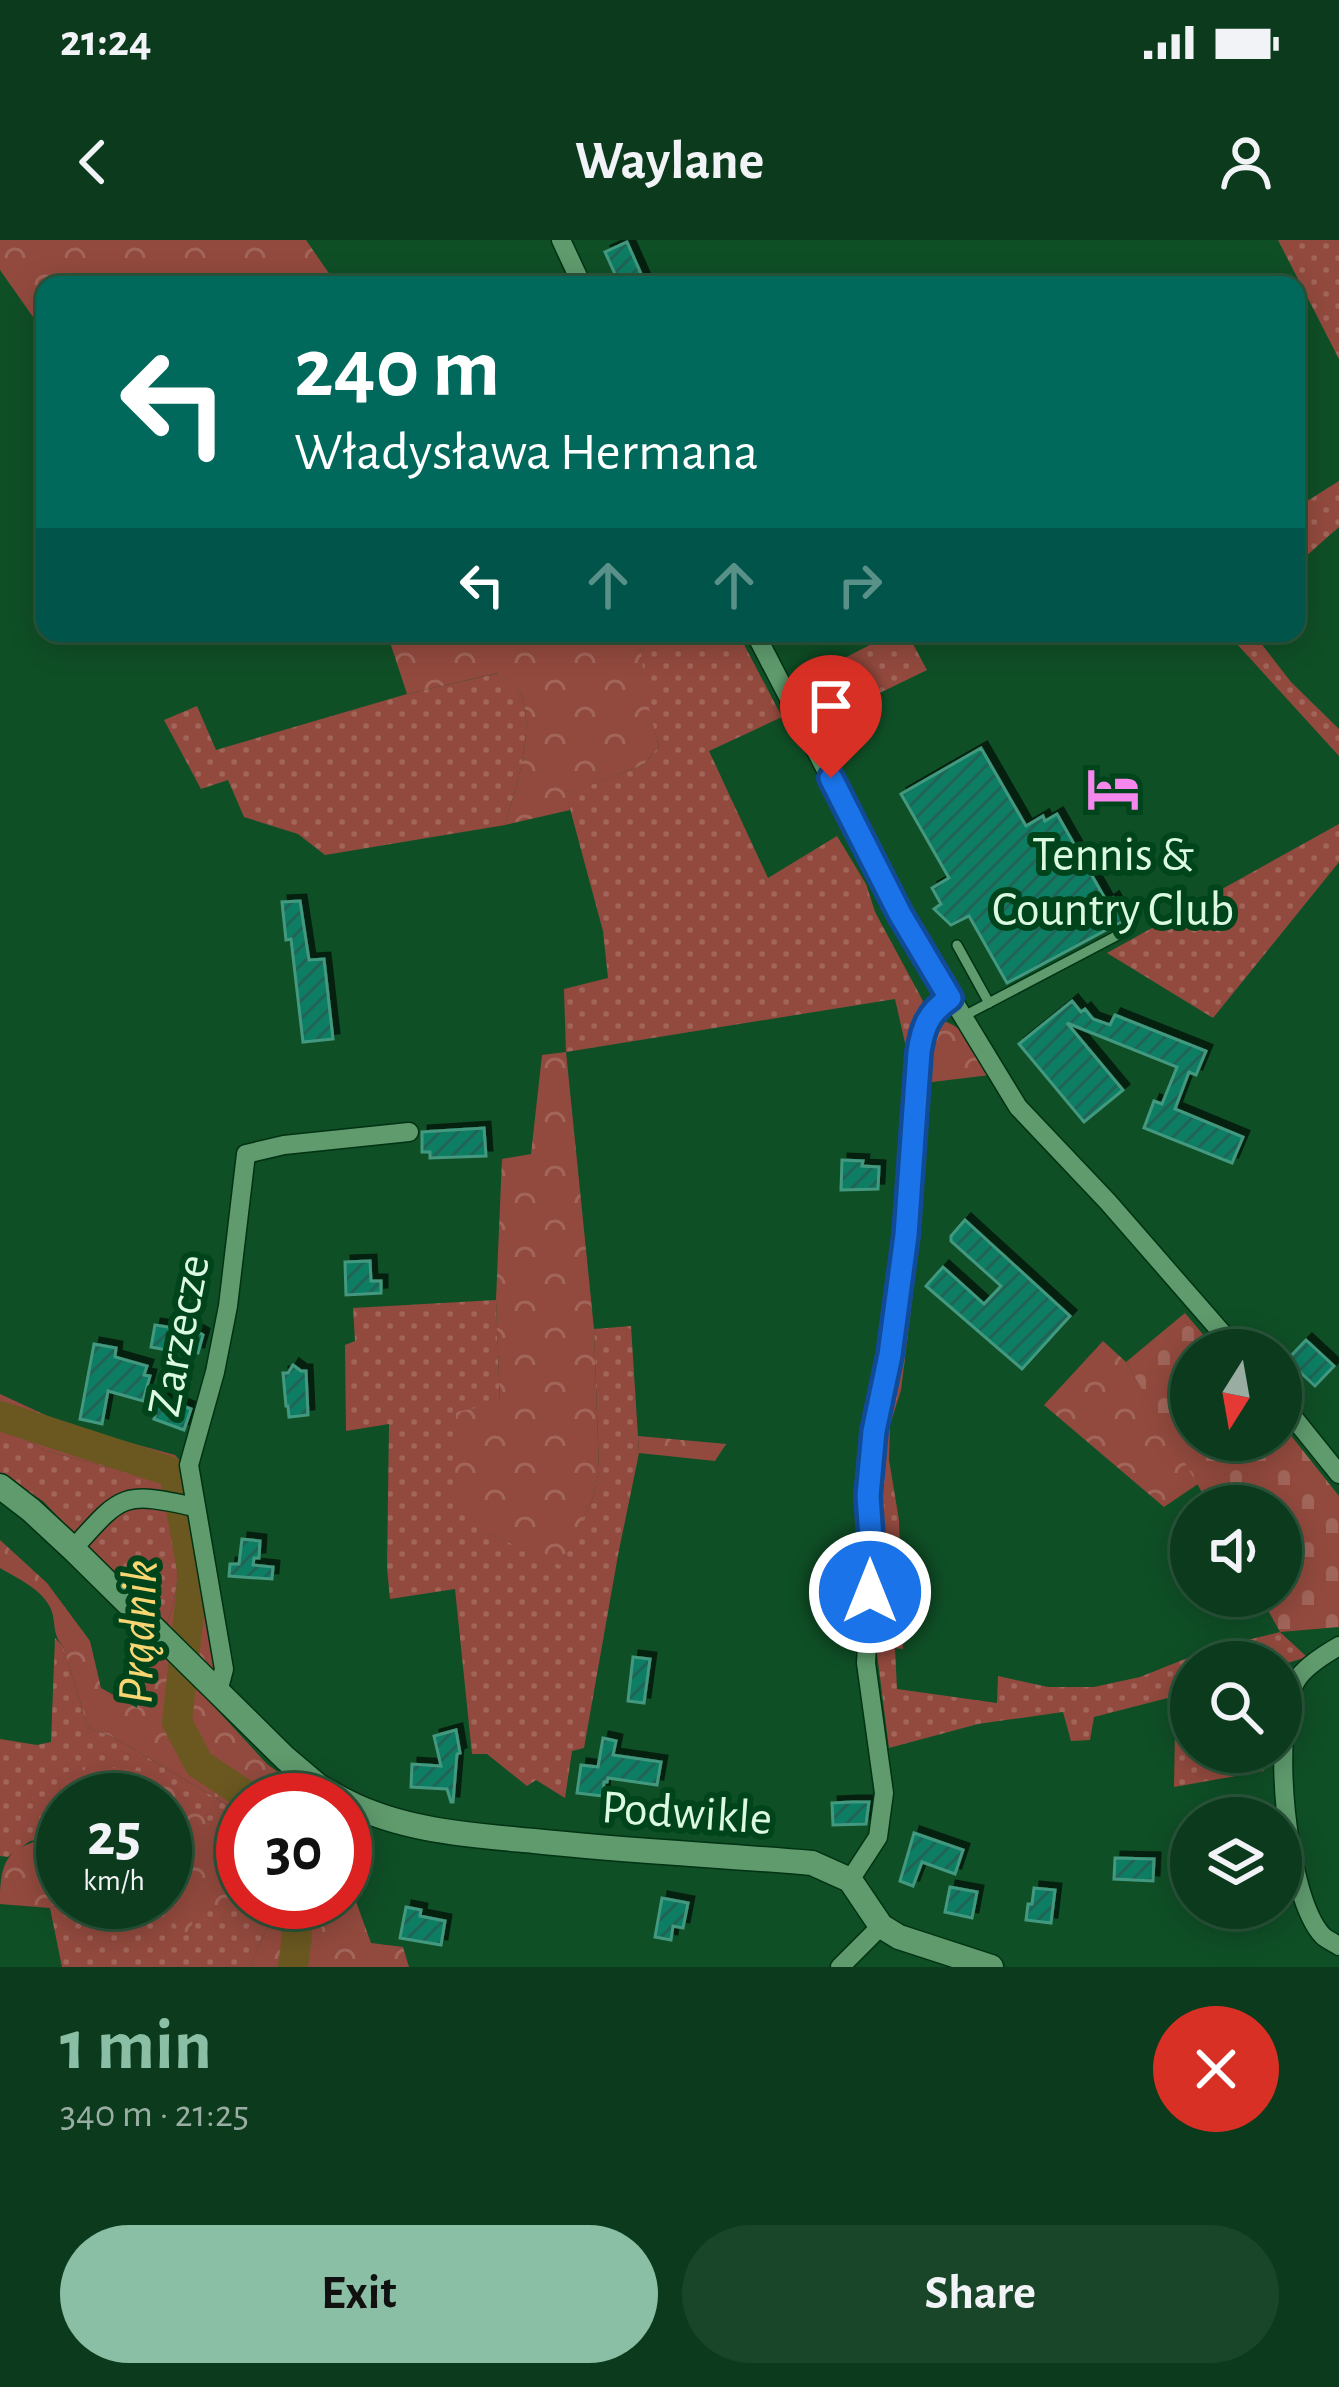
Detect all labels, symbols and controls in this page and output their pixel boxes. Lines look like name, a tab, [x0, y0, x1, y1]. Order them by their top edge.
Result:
text: 21:24	[60, 19, 152, 64]
icon: back	[60, 129, 126, 195]
icon: person	[1213, 129, 1279, 195]
text: Waylane	[575, 135, 764, 189]
icon: left	[96, 324, 252, 480]
text: 240 m	[294, 328, 500, 412]
text: Władysława Hermana	[294, 426, 758, 480]
icon: left	[449, 552, 515, 618]
icon: ahead	[575, 552, 641, 618]
icon: ahead	[701, 552, 767, 618]
icon: right	[827, 552, 893, 618]
pin	[780, 655, 882, 778]
icon: arrive	[798, 673, 864, 739]
hotel icon: Tennis & Country Club	[1084, 760, 1142, 818]
place label: Tennis & Country Club	[992, 832, 1234, 935]
street label: Zarzecze	[141, 1251, 219, 1420]
north arrow	[1170, 1329, 1302, 1461]
map controls	[1170, 1329, 1302, 1929]
button: sound	[1170, 1485, 1302, 1617]
position arrow	[807, 1529, 933, 1655]
water label: Prądnik	[110, 1559, 167, 1705]
button: search	[1170, 1641, 1302, 1773]
speed limit sign: 30	[216, 1773, 372, 1929]
street label: Podwikle	[600, 1784, 774, 1844]
button: layers	[1170, 1797, 1302, 1929]
text: 25	[87, 1806, 141, 1866]
text: km/h	[83, 1866, 145, 1896]
button: close	[1153, 2006, 1279, 2132]
text: 1 min	[60, 2010, 212, 2082]
text: 340 m · 21:25	[60, 2095, 249, 2134]
button: Exit	[60, 2225, 658, 2363]
button: Share	[682, 2225, 1279, 2363]

